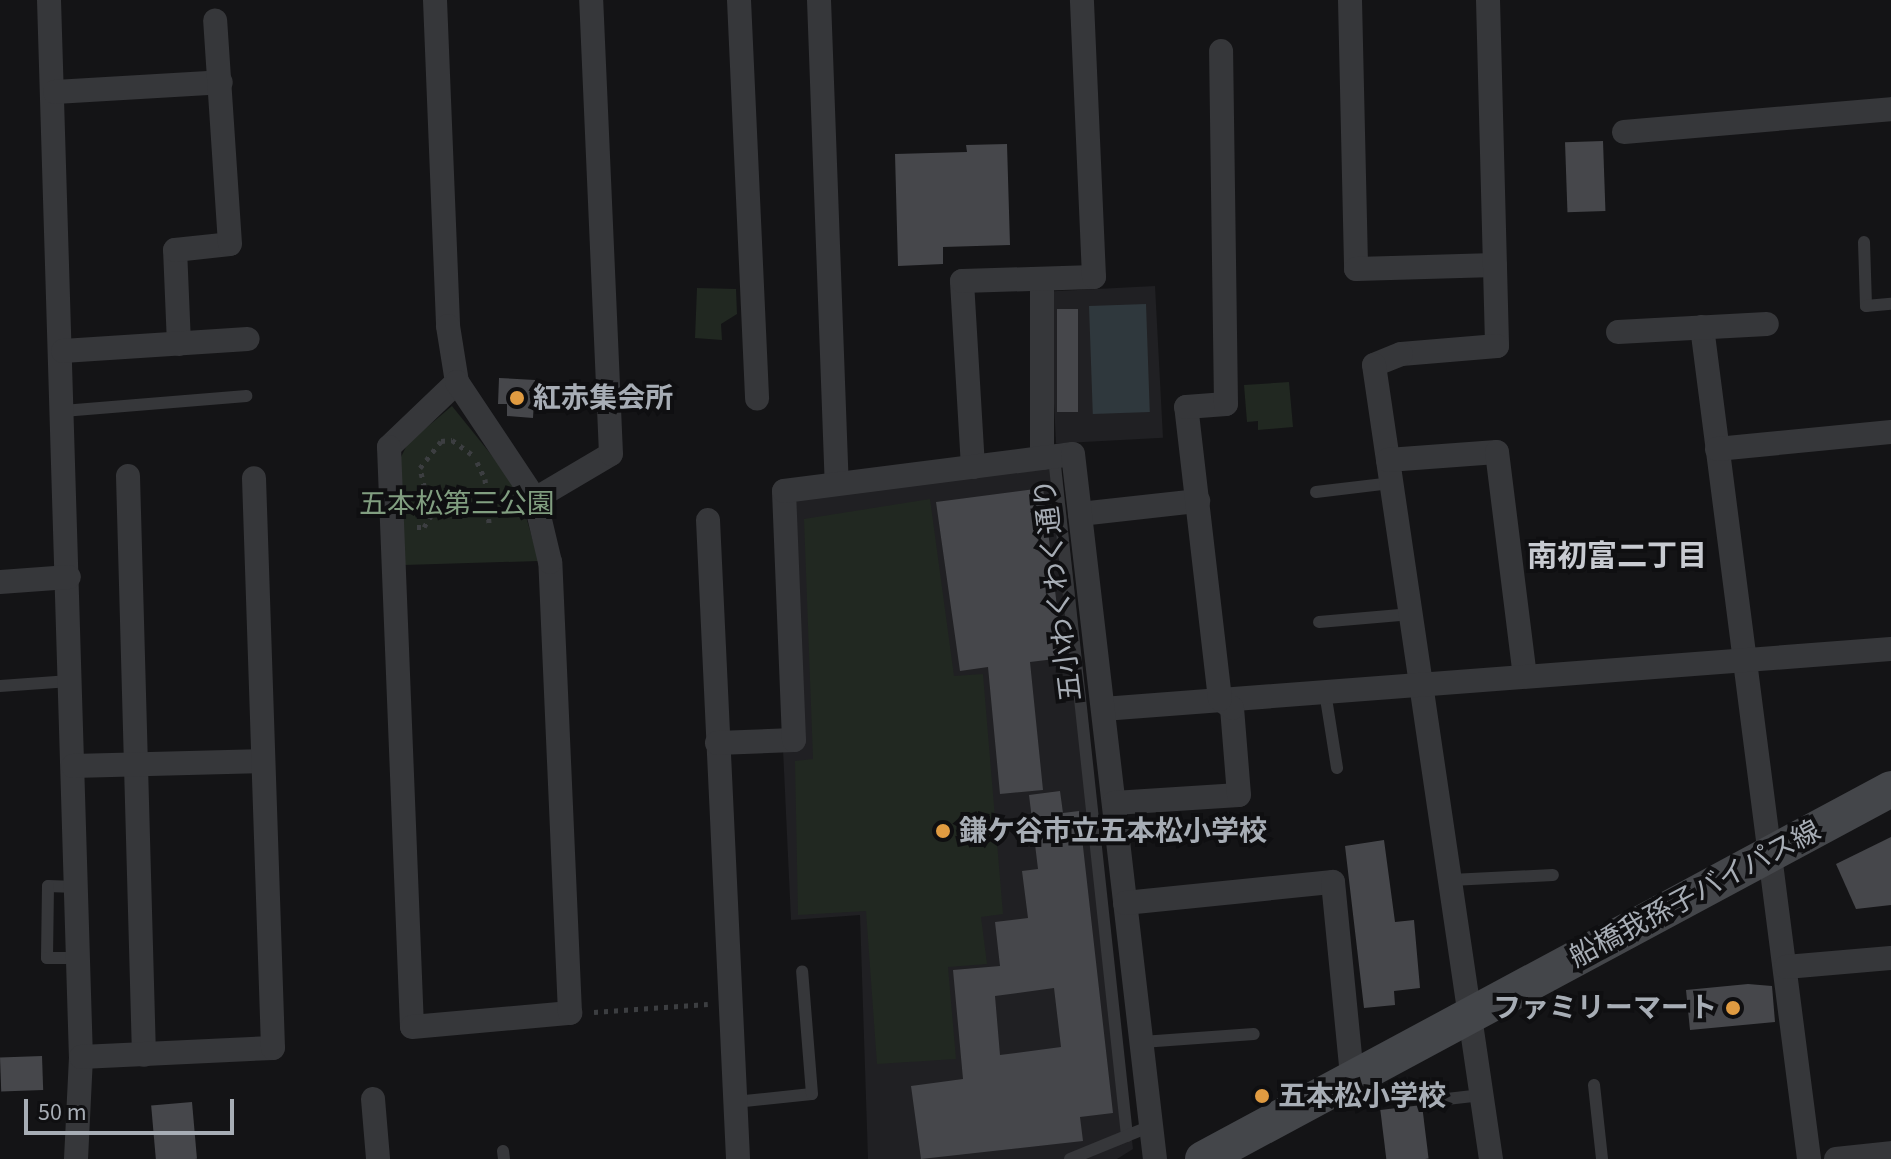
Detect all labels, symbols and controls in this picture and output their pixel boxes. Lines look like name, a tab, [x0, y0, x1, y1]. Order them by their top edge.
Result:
place label: 紅赤集会所	[533, 381, 673, 415]
marker: 紅赤集会所	[508, 389, 526, 407]
street label: 五小わくわく通り	[1028, 477, 1088, 703]
park label: 五本松第三公園	[359, 487, 555, 521]
district label: 南初富二丁目	[1527, 539, 1707, 575]
street label: 船橋我孫子バイパス線	[1564, 813, 1826, 975]
place label: 鎌ケ谷市立五本松小学校	[959, 814, 1267, 848]
marker: 鎌ケ谷市立五本松小学校	[934, 822, 952, 840]
place label: ファミリーマート	[1493, 991, 1717, 1025]
marker: ファミリーマート	[1724, 999, 1742, 1017]
place label: 五本松小学校	[1278, 1079, 1446, 1113]
scale bar	[28, 1083, 238, 1133]
marker: 五本松小学校	[1253, 1087, 1271, 1105]
text: 50 m	[38, 1095, 87, 1130]

